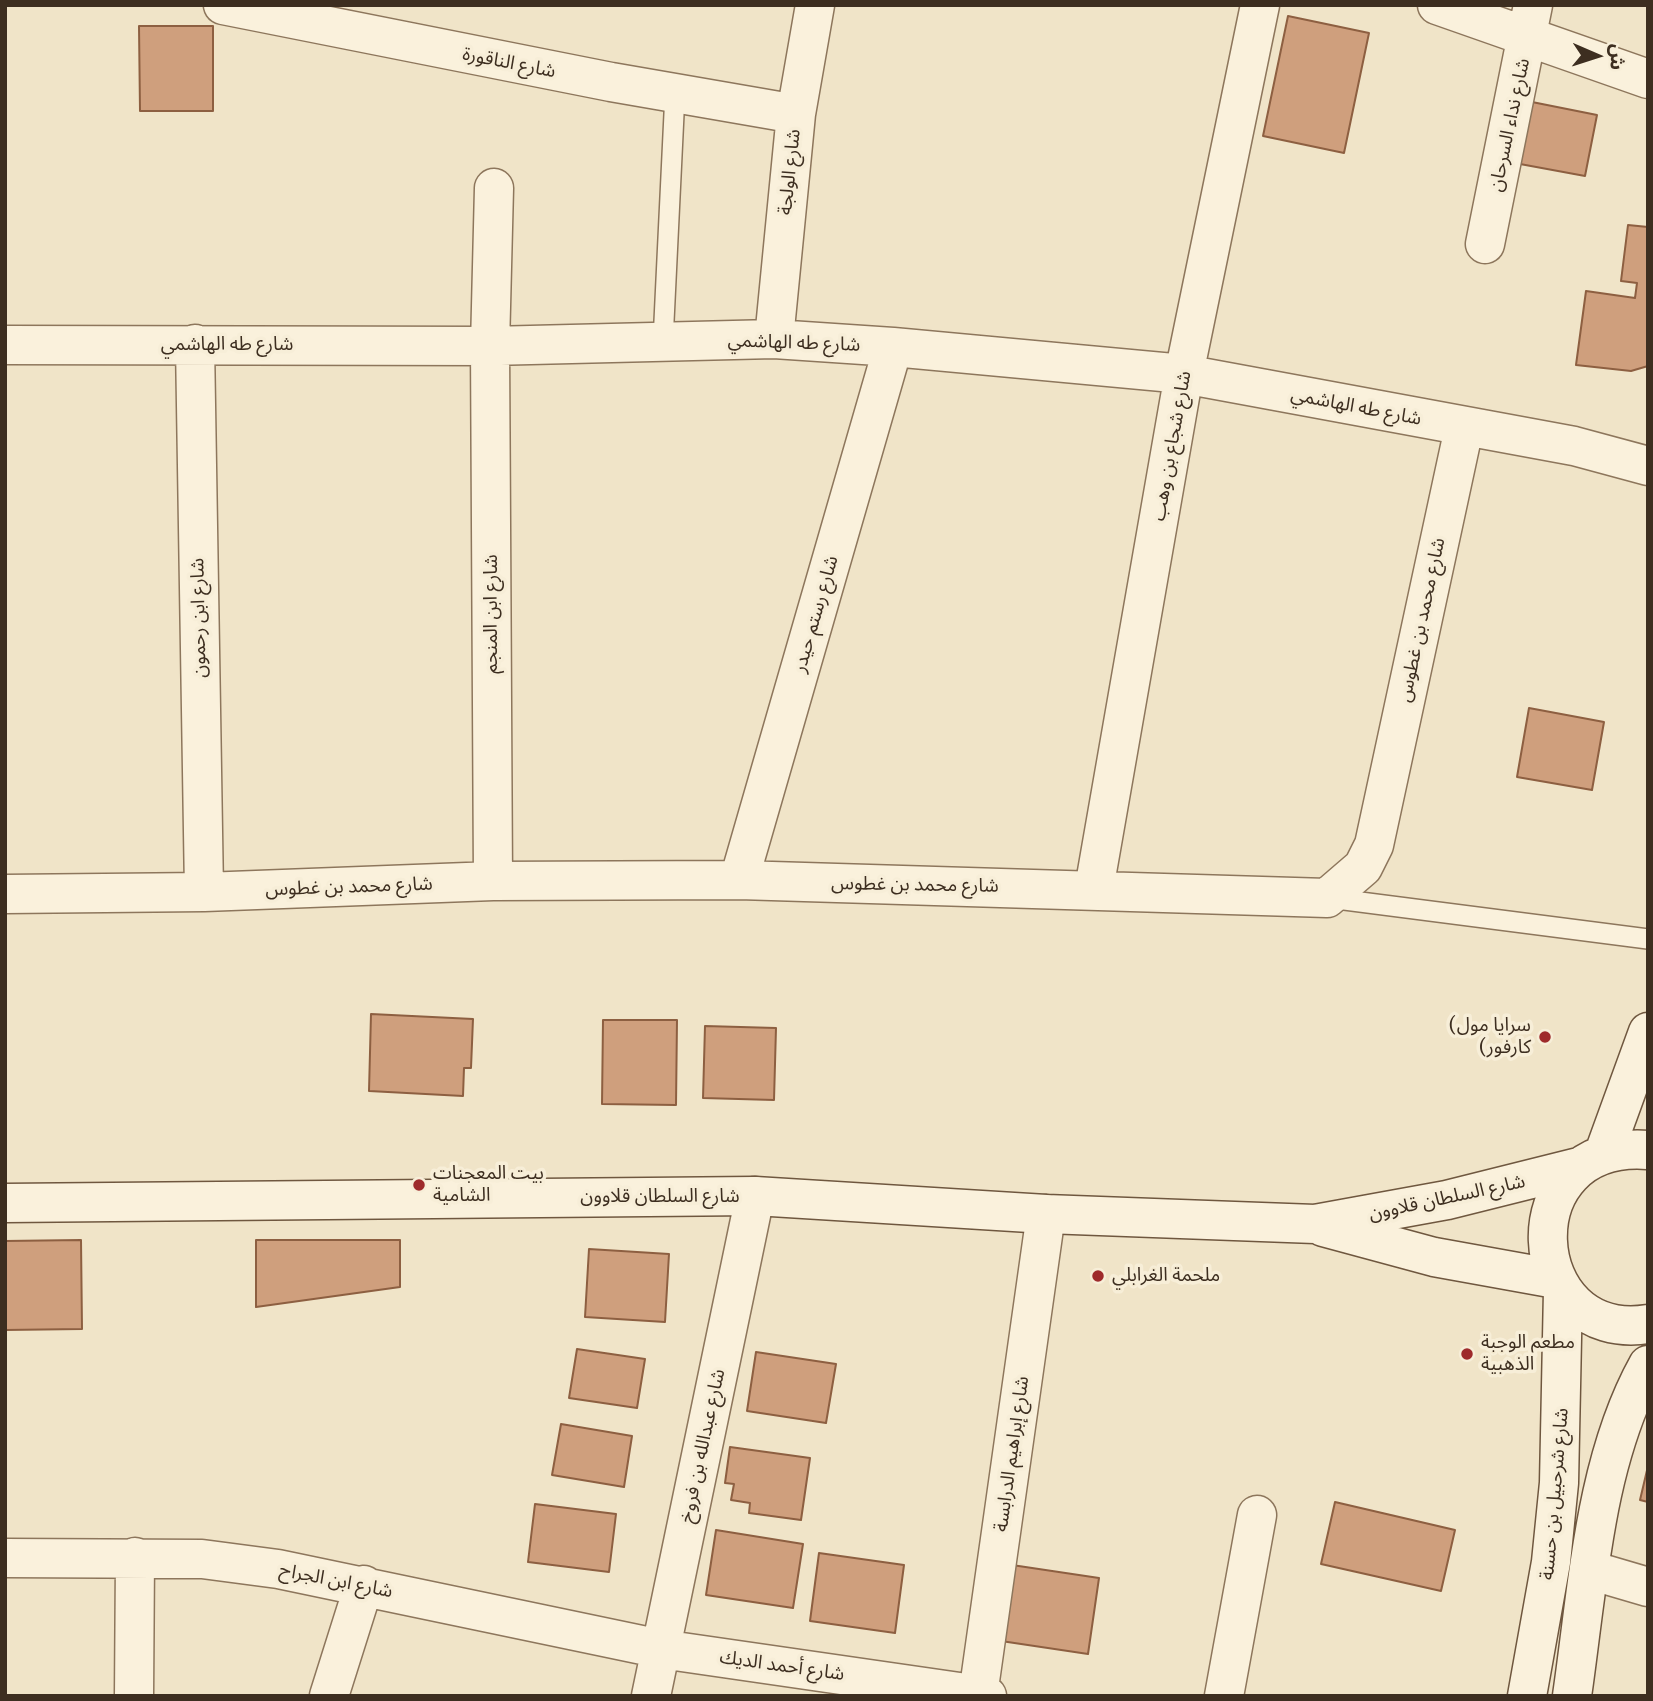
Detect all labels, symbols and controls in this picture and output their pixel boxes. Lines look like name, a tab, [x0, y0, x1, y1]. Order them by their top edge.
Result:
north arrow	[1562, 21, 1632, 91]
street label: شارع الناقورة	[460, 43, 558, 83]
text: ش	[1605, 43, 1631, 71]
street label: شارع نداء السرحان	[1485, 56, 1535, 194]
street label: شارع الولجة	[774, 128, 806, 216]
street label: شارع طه الهاشمي	[727, 329, 861, 357]
street label: شارع طه الهاشمي	[161, 334, 293, 356]
street label: شارع شجاع بن وهب	[1148, 369, 1196, 523]
street label: شارع طه الهاشمي	[1289, 383, 1423, 431]
street label: شارع محمد بن غطوس	[1393, 536, 1451, 704]
street label: شارع رستم حيدر	[788, 553, 844, 675]
street label: شارع ابن المنجم	[481, 554, 503, 674]
street label: شارع ابن رحمون	[187, 558, 211, 678]
street label: شارع محمد بن غطوس	[831, 872, 999, 898]
street label: شارع محمد بن غطوس	[265, 873, 433, 901]
place label: (سرايا مول (كارفور	[1449, 1015, 1531, 1059]
marker: (سرايا مول (كارفور	[1537, 1029, 1553, 1045]
place label: بيت المعجنات الشامية	[433, 1163, 544, 1207]
street label: شارع السلطان قلاوون	[1367, 1170, 1527, 1226]
marker: بيت المعجنات الشامية	[411, 1177, 427, 1193]
street label: شارع السلطان قلاوون	[580, 1186, 740, 1208]
place label: ملحمة الغرابلي	[1112, 1265, 1220, 1287]
marker: ملحمة الغرابلي	[1090, 1268, 1106, 1284]
place label: مطعم الوجبة الذهبية	[1481, 1332, 1575, 1376]
marker: مطعم الوجبة الذهبية	[1459, 1346, 1475, 1362]
street label: شارع عبدالله بن فروخ	[676, 1367, 730, 1525]
street label: شارع إبراهيم الدرابسة	[990, 1375, 1034, 1533]
street label: شارع شرحبيل بن حسنة	[1536, 1407, 1574, 1581]
street label: شارع ابن الجراح	[277, 1559, 395, 1603]
street label: شارع أحمد الديك	[718, 1646, 846, 1686]

